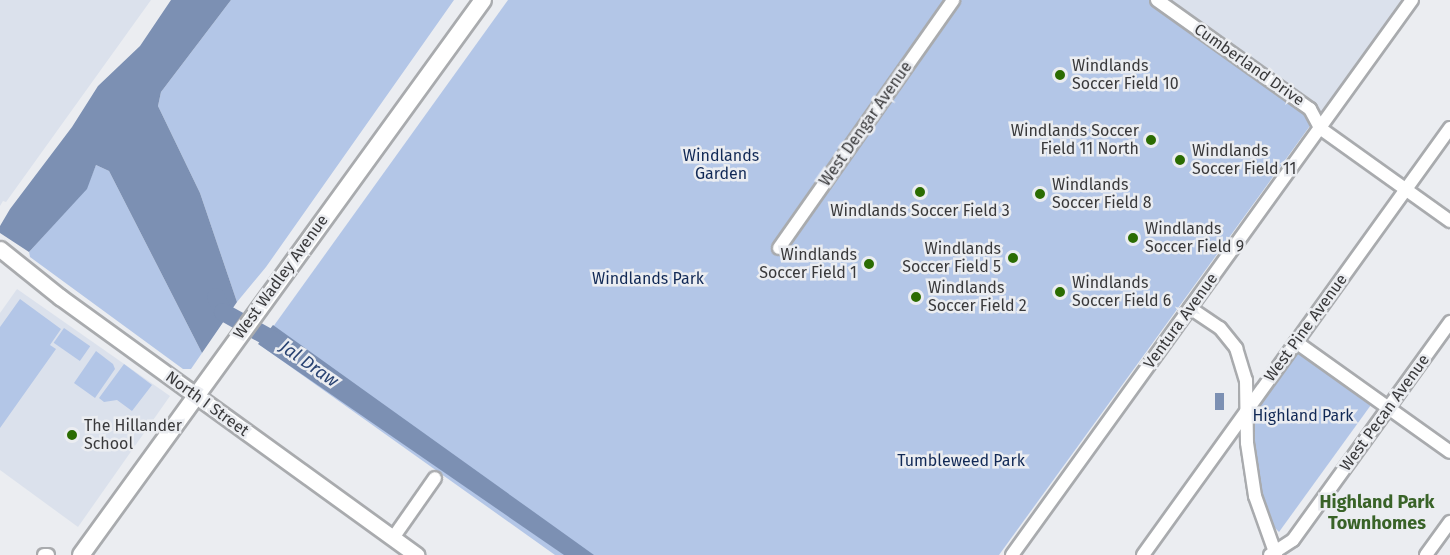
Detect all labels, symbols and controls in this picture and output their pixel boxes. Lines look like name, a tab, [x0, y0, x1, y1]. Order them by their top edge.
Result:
street label: Cumberland Drive	[1190, 20, 1308, 110]
place label: Windlands Soccer Field 10	[1072, 56, 1179, 94]
street label: West Dengar Avenue	[816, 58, 916, 190]
marker: Windlands Soccer Field 10	[1053, 68, 1067, 82]
place label: Windlands Soccer Field 11 North	[1011, 121, 1139, 159]
marker: Windlands Soccer Field 11 North	[1144, 133, 1158, 147]
place label: Windlands Soccer Field 11	[1192, 141, 1296, 179]
park label: Windlands Garden	[683, 146, 759, 184]
marker: Windlands Soccer Field 11	[1173, 153, 1187, 167]
place label: Windlands Soccer Field 8	[1052, 175, 1152, 213]
marker: Windlands Soccer Field 3	[913, 185, 927, 199]
marker: Windlands Soccer Field 8	[1033, 187, 1047, 201]
place label: Windlands Soccer Field 3	[830, 201, 1010, 221]
street label: West Wadley Avenue	[230, 211, 332, 343]
place label: Windlands Soccer Field 9	[1145, 219, 1244, 257]
marker: Windlands Soccer Field 9	[1126, 231, 1140, 245]
place label: Windlands Soccer Field 5	[902, 239, 1001, 277]
place label: Windlands Soccer Field 1	[759, 245, 857, 283]
marker: Windlands Soccer Field 5	[1006, 251, 1020, 265]
marker: Windlands Soccer Field 1	[862, 257, 876, 271]
park label: Windlands Park	[592, 269, 704, 289]
street label: Ventura Avenue	[1140, 270, 1222, 372]
street label: West Pine Avenue	[1260, 270, 1352, 386]
place label: Windlands Soccer Field 6	[1072, 273, 1171, 311]
place label: Windlands Soccer Field 2	[928, 278, 1027, 316]
marker: Windlands Soccer Field 6	[1053, 285, 1067, 299]
marker: Windlands Soccer Field 2	[909, 290, 923, 304]
water label: Jal Draw	[276, 336, 342, 392]
street label: West Pecan Avenue	[1336, 351, 1434, 475]
street label: North I Street	[162, 367, 252, 441]
park label: Highland Park	[1252, 406, 1354, 426]
place label: The Hillander School	[84, 416, 182, 454]
marker: The Hillander School	[65, 428, 79, 442]
park label: Tumbleweed Park	[897, 451, 1025, 471]
district label: Highland Park Townhomes	[1320, 492, 1434, 534]

